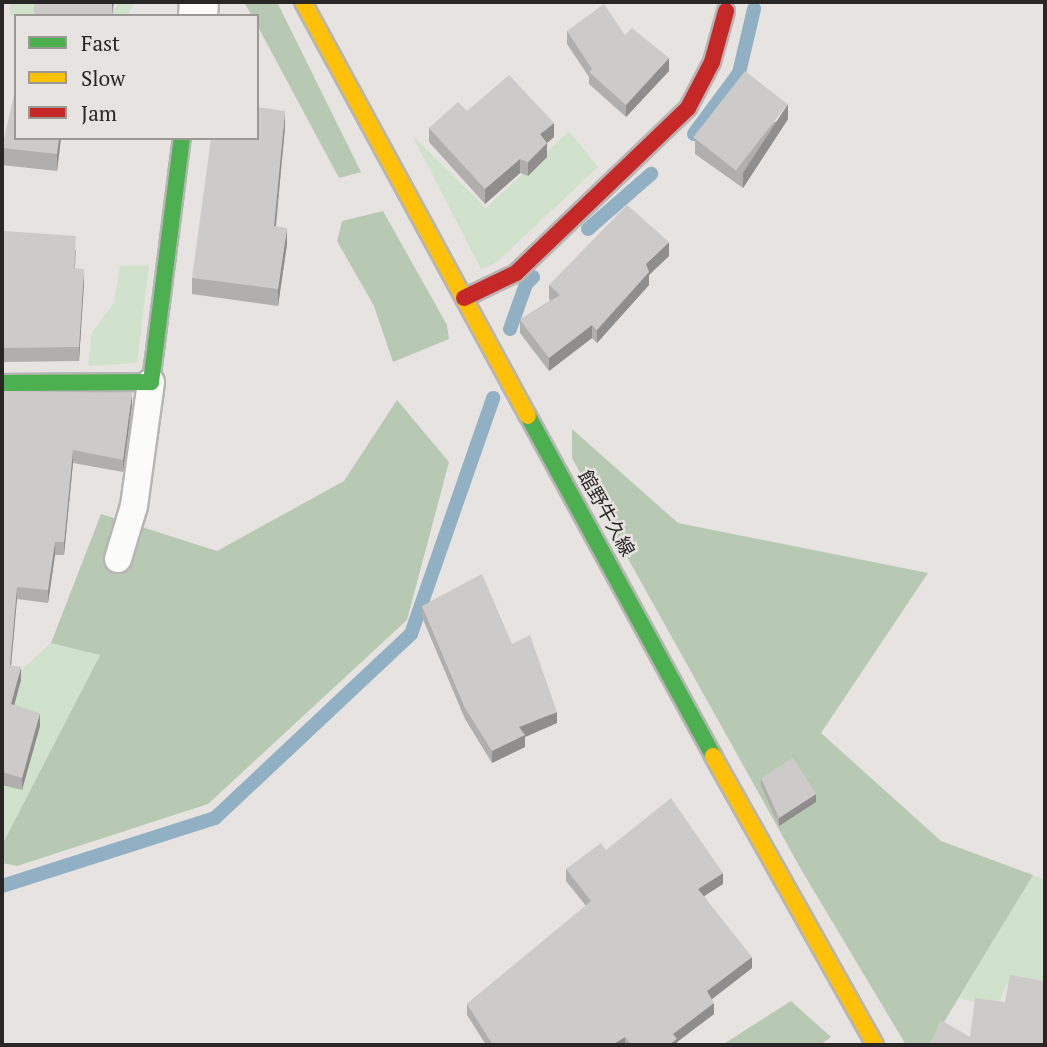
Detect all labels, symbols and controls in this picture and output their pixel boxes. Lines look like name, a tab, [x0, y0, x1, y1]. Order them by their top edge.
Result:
legend	[14, 14, 259, 140]
text: Fast	[81, 29, 120, 57]
text: Slow	[81, 64, 125, 92]
text: Jam	[81, 99, 117, 127]
street label: 館野牛久線	[574, 466, 640, 560]

